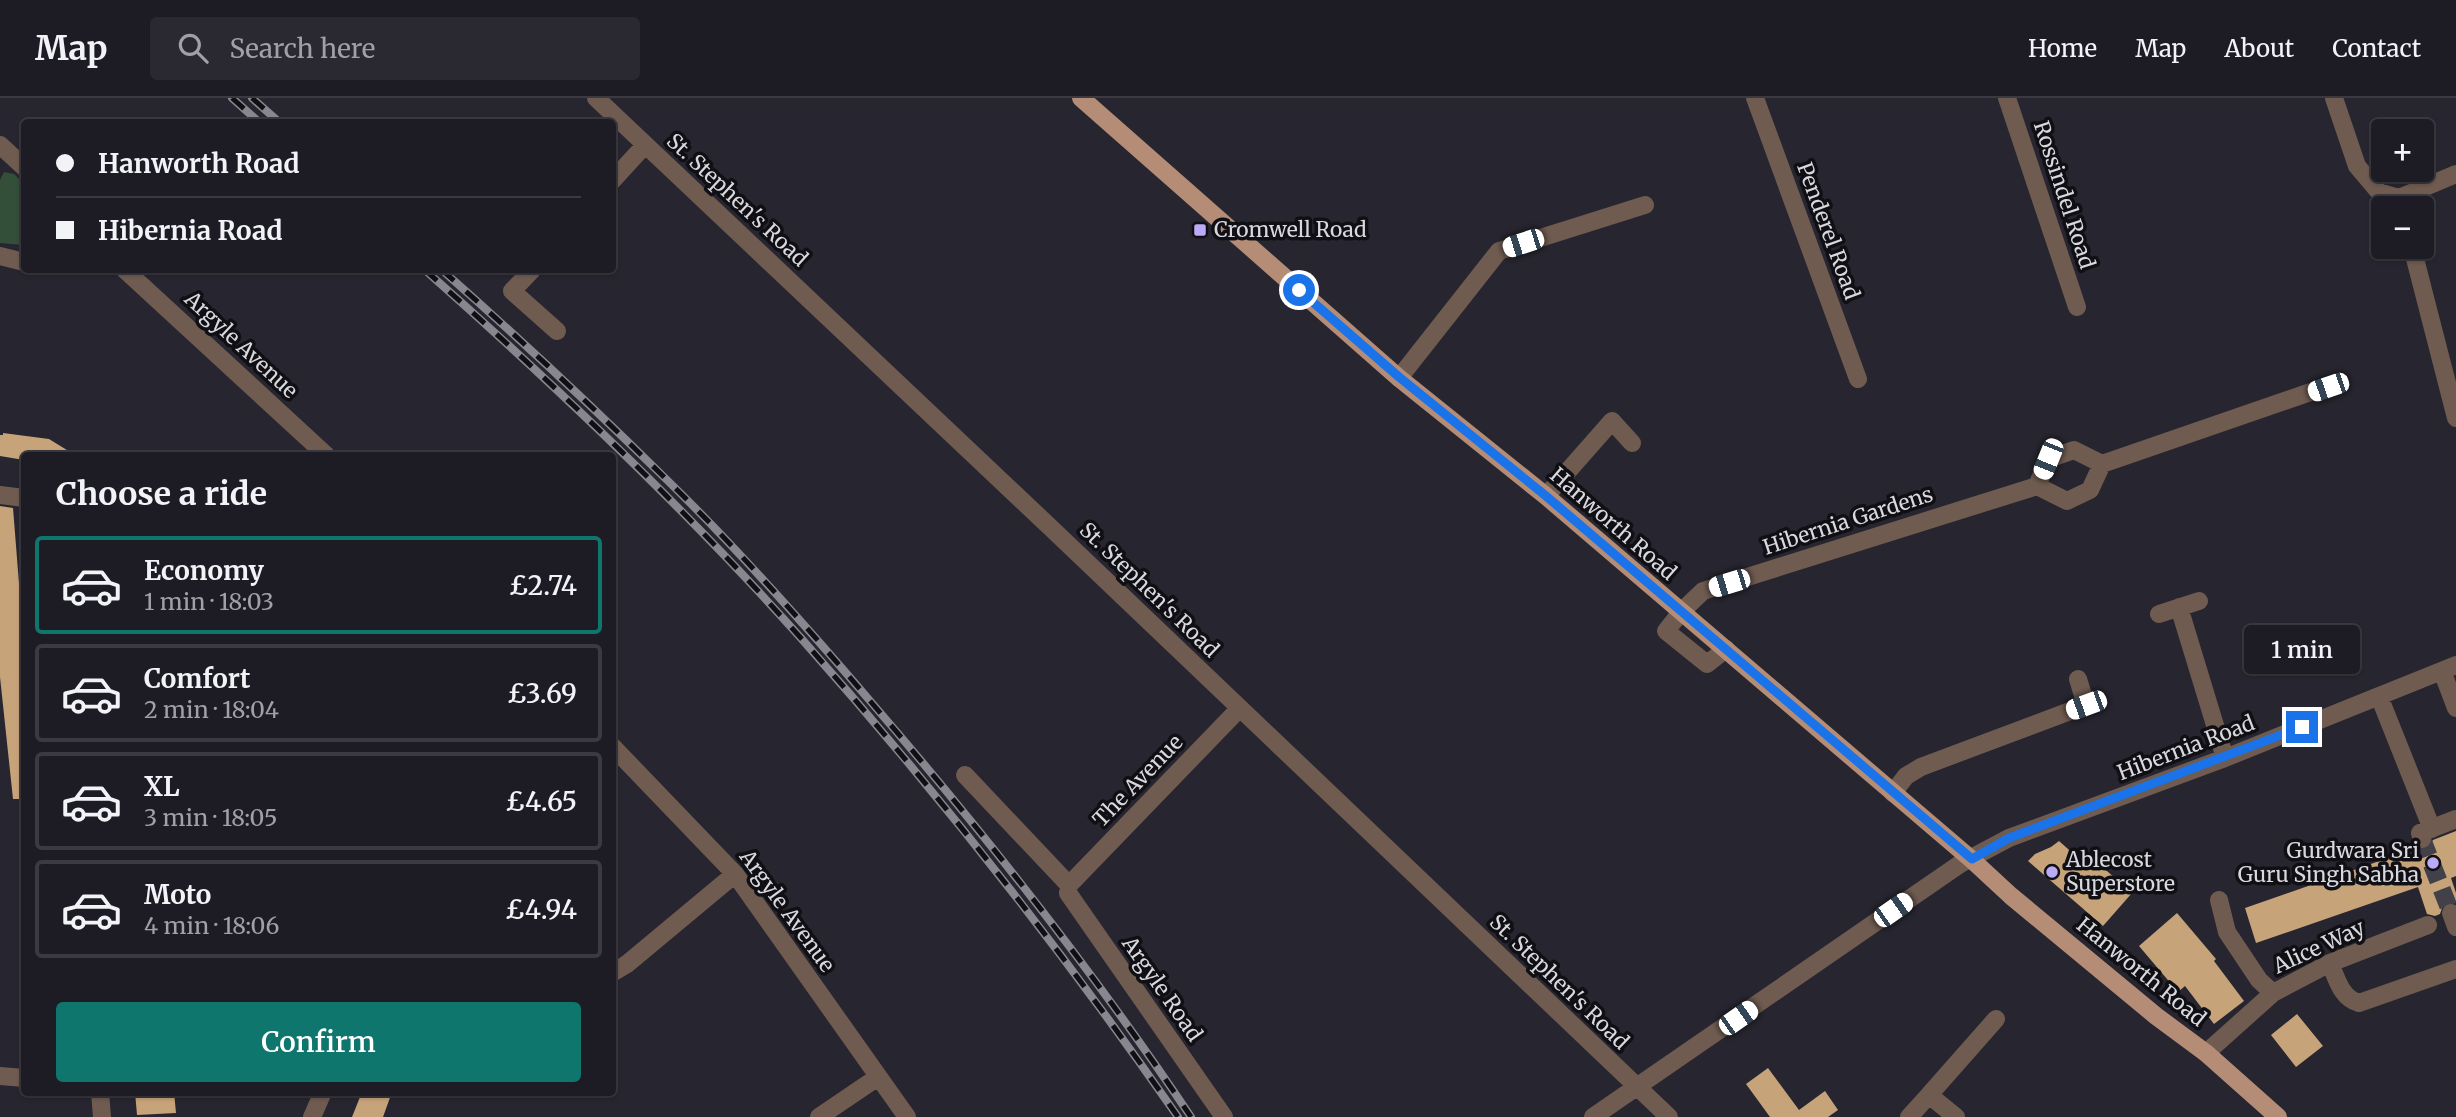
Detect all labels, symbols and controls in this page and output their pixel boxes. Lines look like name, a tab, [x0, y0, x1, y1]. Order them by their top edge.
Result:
search box	[150, 17, 640, 80]
text: Map	[35, 28, 108, 69]
icon: search	[174, 29, 212, 67]
text: Search here	[230, 32, 375, 65]
text: Home	[2028, 33, 2097, 64]
text: Map	[2135, 33, 2186, 64]
text: About	[2224, 33, 2294, 64]
text: Contact	[2332, 33, 2421, 64]
street label: Rossindel Road	[2028, 117, 2101, 273]
map controls	[2371, 119, 2434, 259]
button: +	[2371, 119, 2434, 182]
street label: St. Stephen's Road	[661, 127, 814, 272]
text: Hanworth Road	[98, 147, 300, 180]
street label: Penderel Road	[1791, 158, 1866, 303]
button: −	[2371, 196, 2434, 259]
text: Hibernia Road	[98, 214, 283, 247]
place label: Cromwell Road	[1214, 216, 1367, 243]
marker: Cromwell Road	[1192, 222, 1208, 238]
car	[1500, 227, 1547, 259]
route start	[1283, 274, 1315, 306]
street label: Argyle Avenue	[178, 285, 304, 404]
car	[2305, 370, 2352, 404]
car	[2031, 436, 2066, 482]
street label: Hanworth Road	[1545, 461, 1682, 586]
text: Choose a ride	[56, 474, 267, 514]
street label: Hibernia Gardens	[1759, 480, 1936, 561]
street label: St. Stephen's Road	[1074, 516, 1225, 663]
icon: car	[60, 554, 123, 617]
text: Economy	[144, 554, 264, 587]
car	[1706, 567, 1753, 599]
text: £2.74	[509, 569, 577, 602]
text: 1 min · 18:03	[144, 587, 274, 616]
callout: 1 min	[2244, 626, 2360, 674]
text: 1 min	[2271, 635, 2333, 664]
icon: car	[60, 662, 123, 725]
text: Comfort	[144, 662, 250, 695]
text: £3.69	[507, 677, 577, 710]
car	[2063, 688, 2110, 722]
text: 2 min · 18:04	[144, 695, 279, 724]
street label: Hibernia Road	[2113, 709, 2259, 786]
route end	[2286, 711, 2318, 743]
street label: The Avenue	[1087, 729, 1188, 833]
icon: car	[60, 770, 123, 833]
text: XL	[144, 770, 180, 803]
text: £4.65	[506, 785, 577, 818]
text: 3 min · 18:05	[144, 803, 277, 832]
place label: Gurdwara Sri Guru Singh Sabha	[2238, 837, 2419, 888]
street label: Argyle Avenue	[733, 843, 841, 977]
place label: Ablecost Superstore	[2065, 846, 2175, 897]
marker: Gurdwara Sri Guru Singh Sabha	[2425, 855, 2441, 871]
marker: Ablecost Superstore	[2044, 864, 2060, 880]
icon: car	[60, 878, 123, 941]
text: Moto	[144, 878, 211, 911]
car	[1870, 889, 1917, 931]
text: £4.94	[505, 893, 577, 926]
street label: St. Stephen's Road	[1484, 908, 1635, 1055]
text: 4 min · 18:06	[144, 911, 279, 940]
street label: Hanworth Road	[2071, 911, 2212, 1032]
street label: Alice Way	[2268, 913, 2370, 980]
street label: Argyle Road	[1116, 930, 1209, 1047]
car	[1715, 997, 1762, 1039]
button: Confirm	[56, 1002, 581, 1082]

